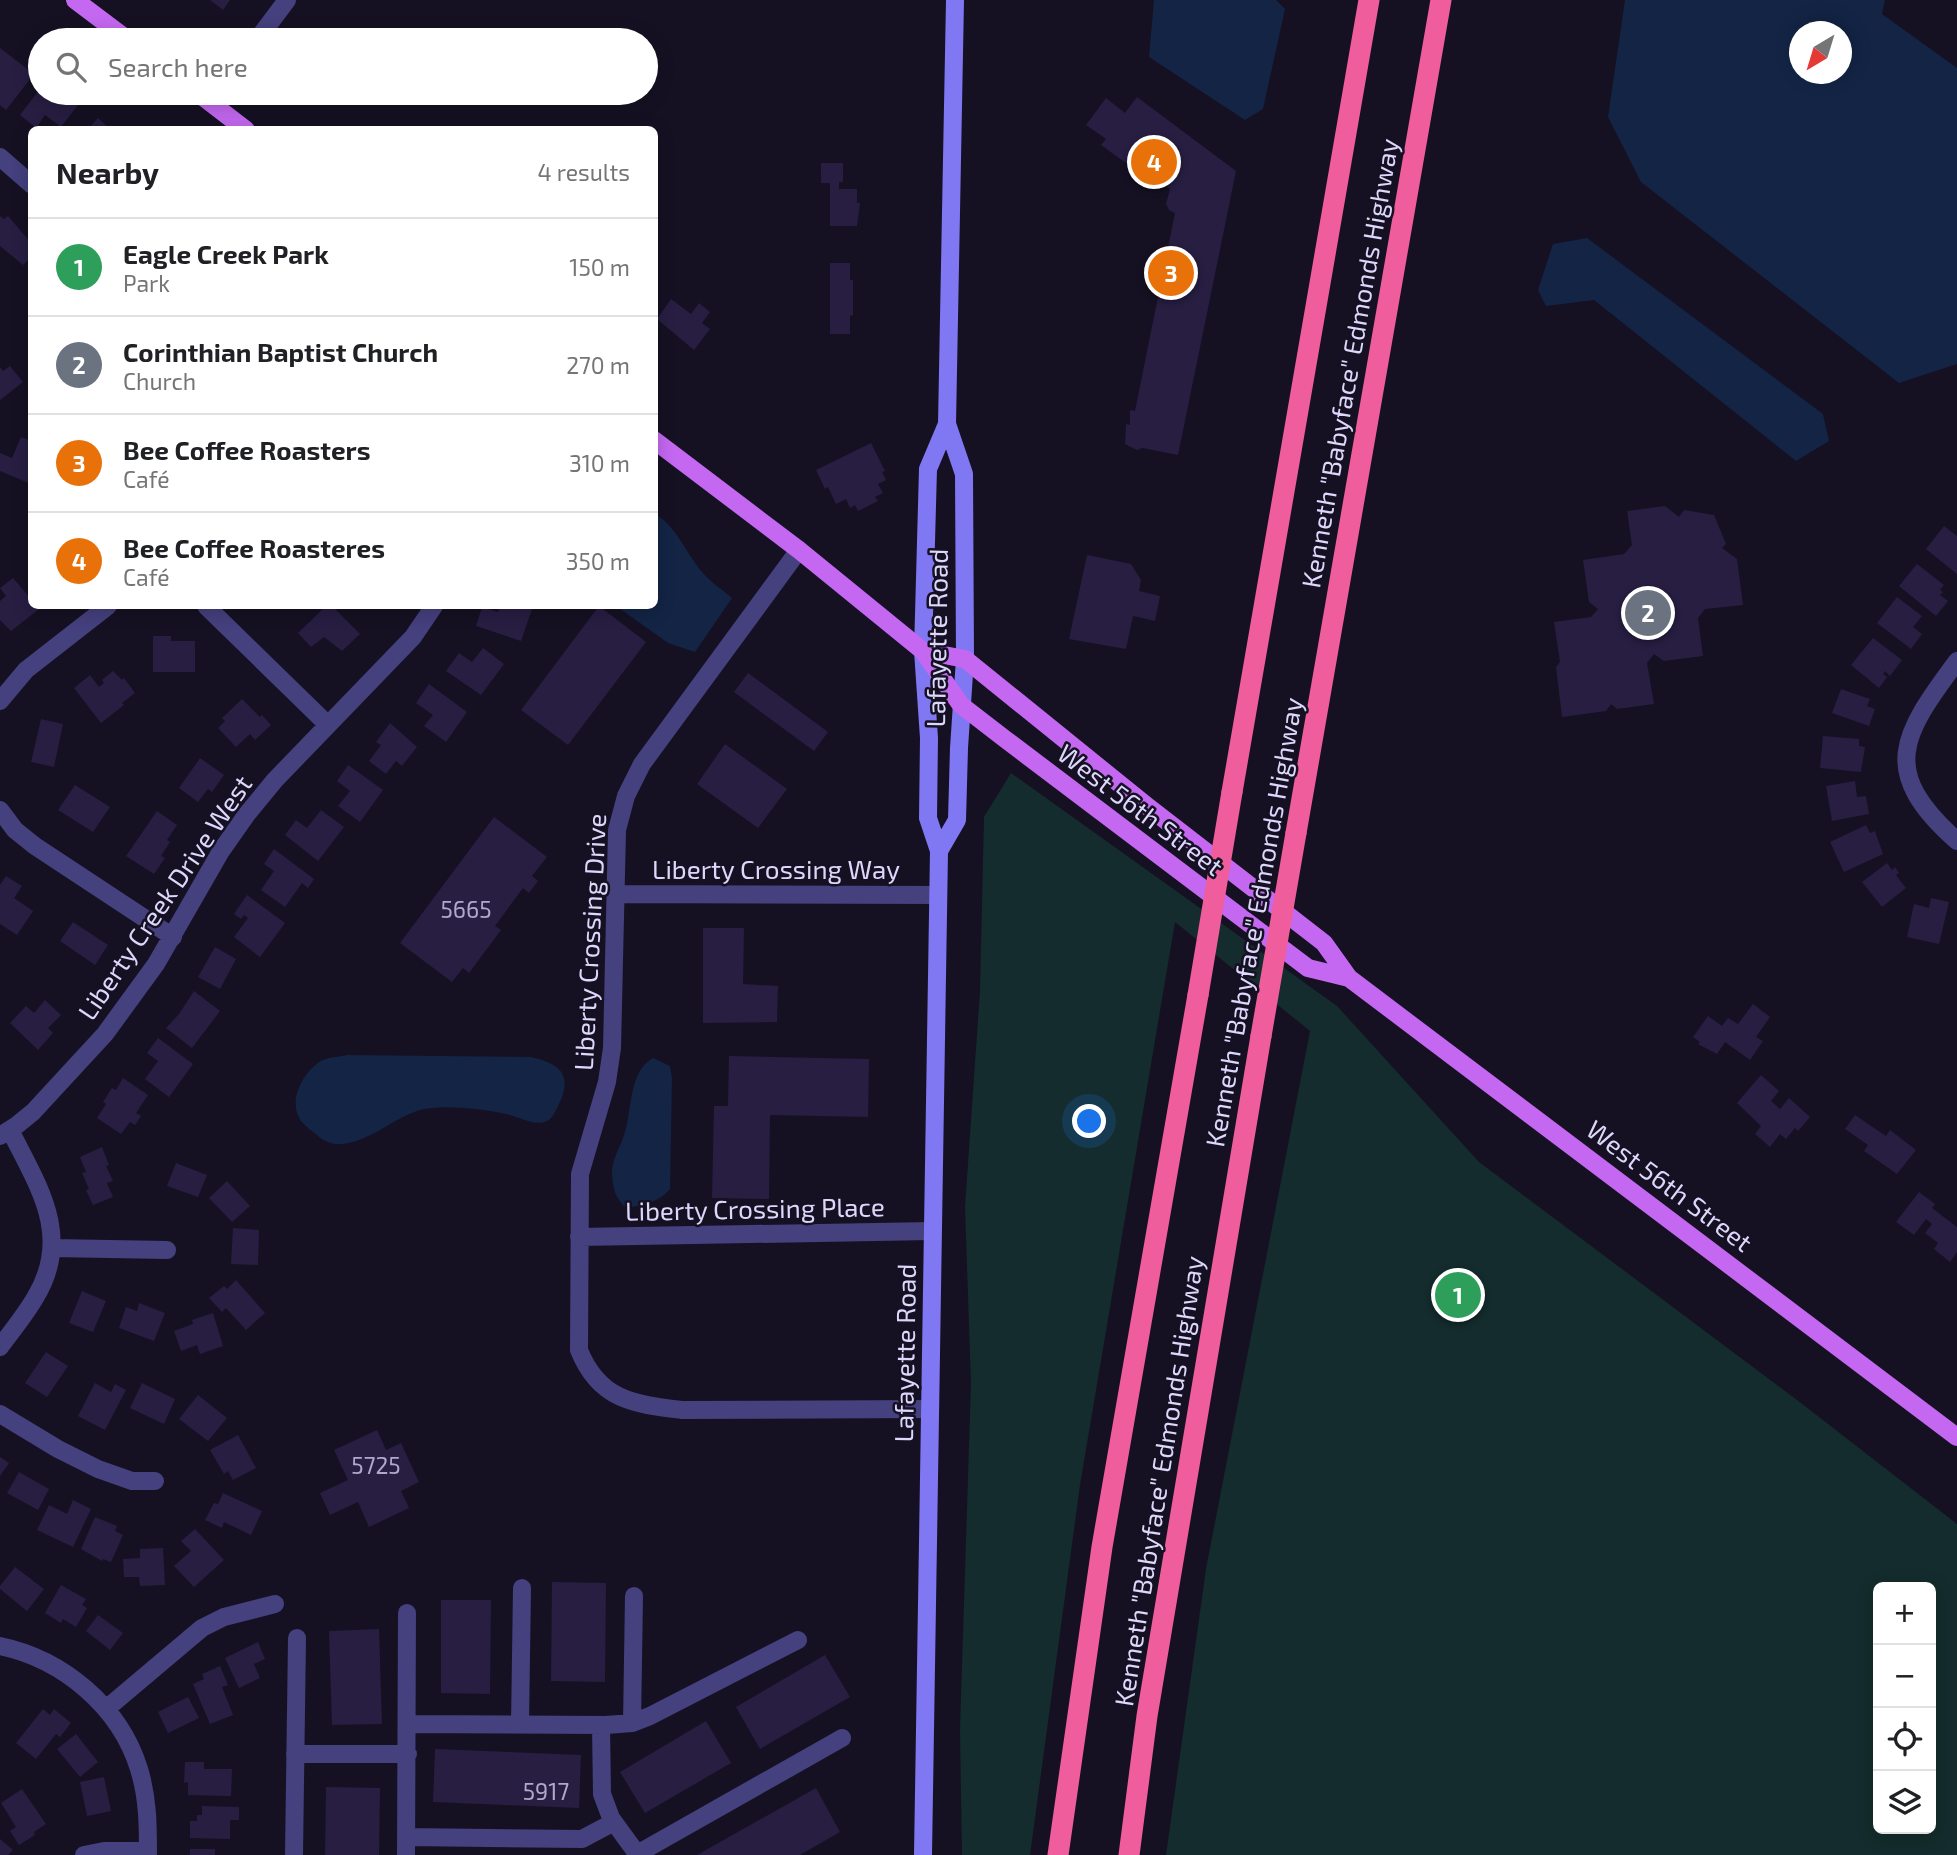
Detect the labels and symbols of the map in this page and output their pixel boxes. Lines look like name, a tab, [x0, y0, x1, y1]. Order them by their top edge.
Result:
north arrow	[1789, 21, 1852, 84]
pin: 4	[1131, 136, 1177, 188]
street label: Kenneth "Babyface" Edmonds Highway	[1294, 136, 1404, 590]
pin: 3	[1148, 247, 1194, 299]
street label: Lafayette Road	[919, 548, 953, 728]
pin: 2	[1625, 587, 1671, 639]
street label: Kenneth "Babyface" Edmonds Highway	[1198, 695, 1308, 1149]
street label: West 56th Street	[1052, 737, 1230, 881]
street label: Liberty Creek Drive West	[71, 769, 257, 1025]
street label: Liberty Crossing Drive	[567, 813, 611, 1071]
street label: Liberty Crossing Way	[652, 853, 900, 884]
house number: 5665	[441, 895, 491, 923]
your location	[1072, 1104, 1106, 1138]
street label: West 56th Street	[1581, 1113, 1759, 1257]
street label: Liberty Crossing Place	[625, 1190, 885, 1226]
street label: Kenneth "Babyface" Edmonds Highway	[1107, 1253, 1209, 1708]
street label: Lafayette Road	[887, 1263, 921, 1443]
pin: 1	[1435, 1269, 1481, 1321]
house number: 5725	[351, 1451, 401, 1479]
house number: 5917	[523, 1777, 569, 1805]

